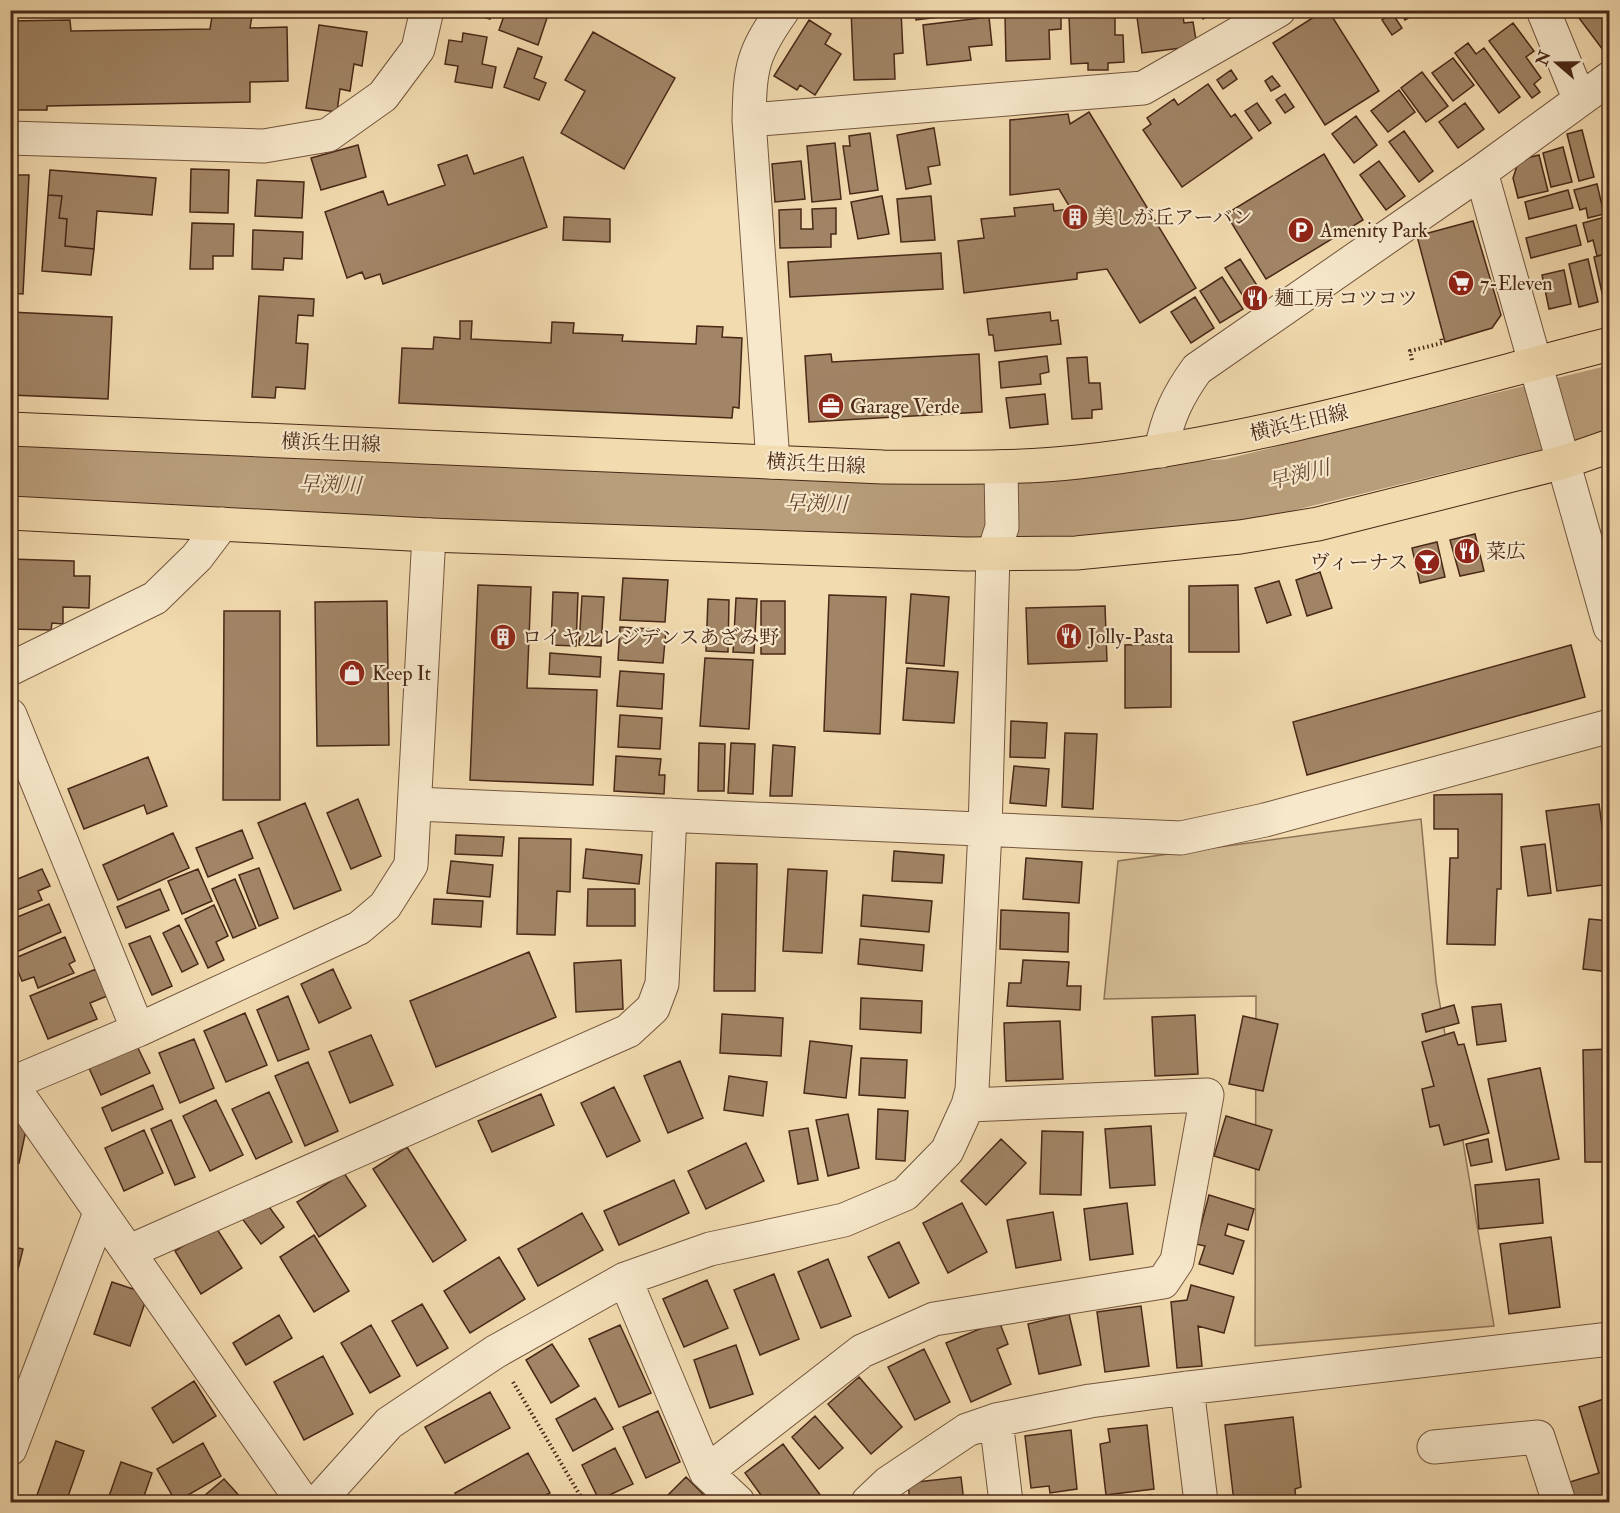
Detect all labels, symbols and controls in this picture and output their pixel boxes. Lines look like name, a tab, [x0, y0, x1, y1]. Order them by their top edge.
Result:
north arrow	[1527, 33, 1587, 93]
text: N	[1532, 47, 1556, 69]
building icon: 美しが丘アーバン	[1060, 202, 1090, 232]
place label: 美しが丘アーバン	[1094, 205, 1252, 230]
parking icon: Amenity Park	[1286, 215, 1316, 245]
place label: Amenity Park	[1319, 218, 1428, 243]
supermarket icon: 7-Eleven	[1446, 268, 1476, 298]
place label: 7-Eleven	[1480, 271, 1553, 296]
restaurant icon: 麺工房 コツコツ	[1240, 283, 1270, 313]
place label: 麺工房 コツコツ	[1274, 286, 1418, 311]
office icon: Garage Verde	[816, 391, 846, 421]
place label: Garage Verde	[850, 394, 960, 419]
street label: 横浜生田線	[1247, 400, 1351, 446]
street label: 横浜生田線	[281, 429, 381, 457]
street label: 横浜生田線	[765, 449, 867, 479]
water label: 早渕川	[1265, 454, 1335, 496]
water label: 早渕川	[298, 470, 364, 500]
water label: 早渕川	[784, 489, 850, 519]
restaurant icon: 菜広	[1452, 536, 1482, 566]
place label: 菜広	[1486, 539, 1526, 564]
bar icon: ヴィーナス	[1412, 547, 1442, 577]
place label: ヴィーナス	[1310, 550, 1408, 575]
restaurant icon: Jolly-Pasta	[1054, 621, 1084, 651]
building icon: ロイヤルレジデンスあざみ野	[488, 622, 518, 652]
place label: Jolly-Pasta	[1087, 624, 1174, 649]
place label: ロイヤルレジデンスあざみ野	[522, 625, 779, 650]
shop icon: Keep It	[337, 658, 367, 688]
place label: Keep It	[372, 661, 432, 687]

